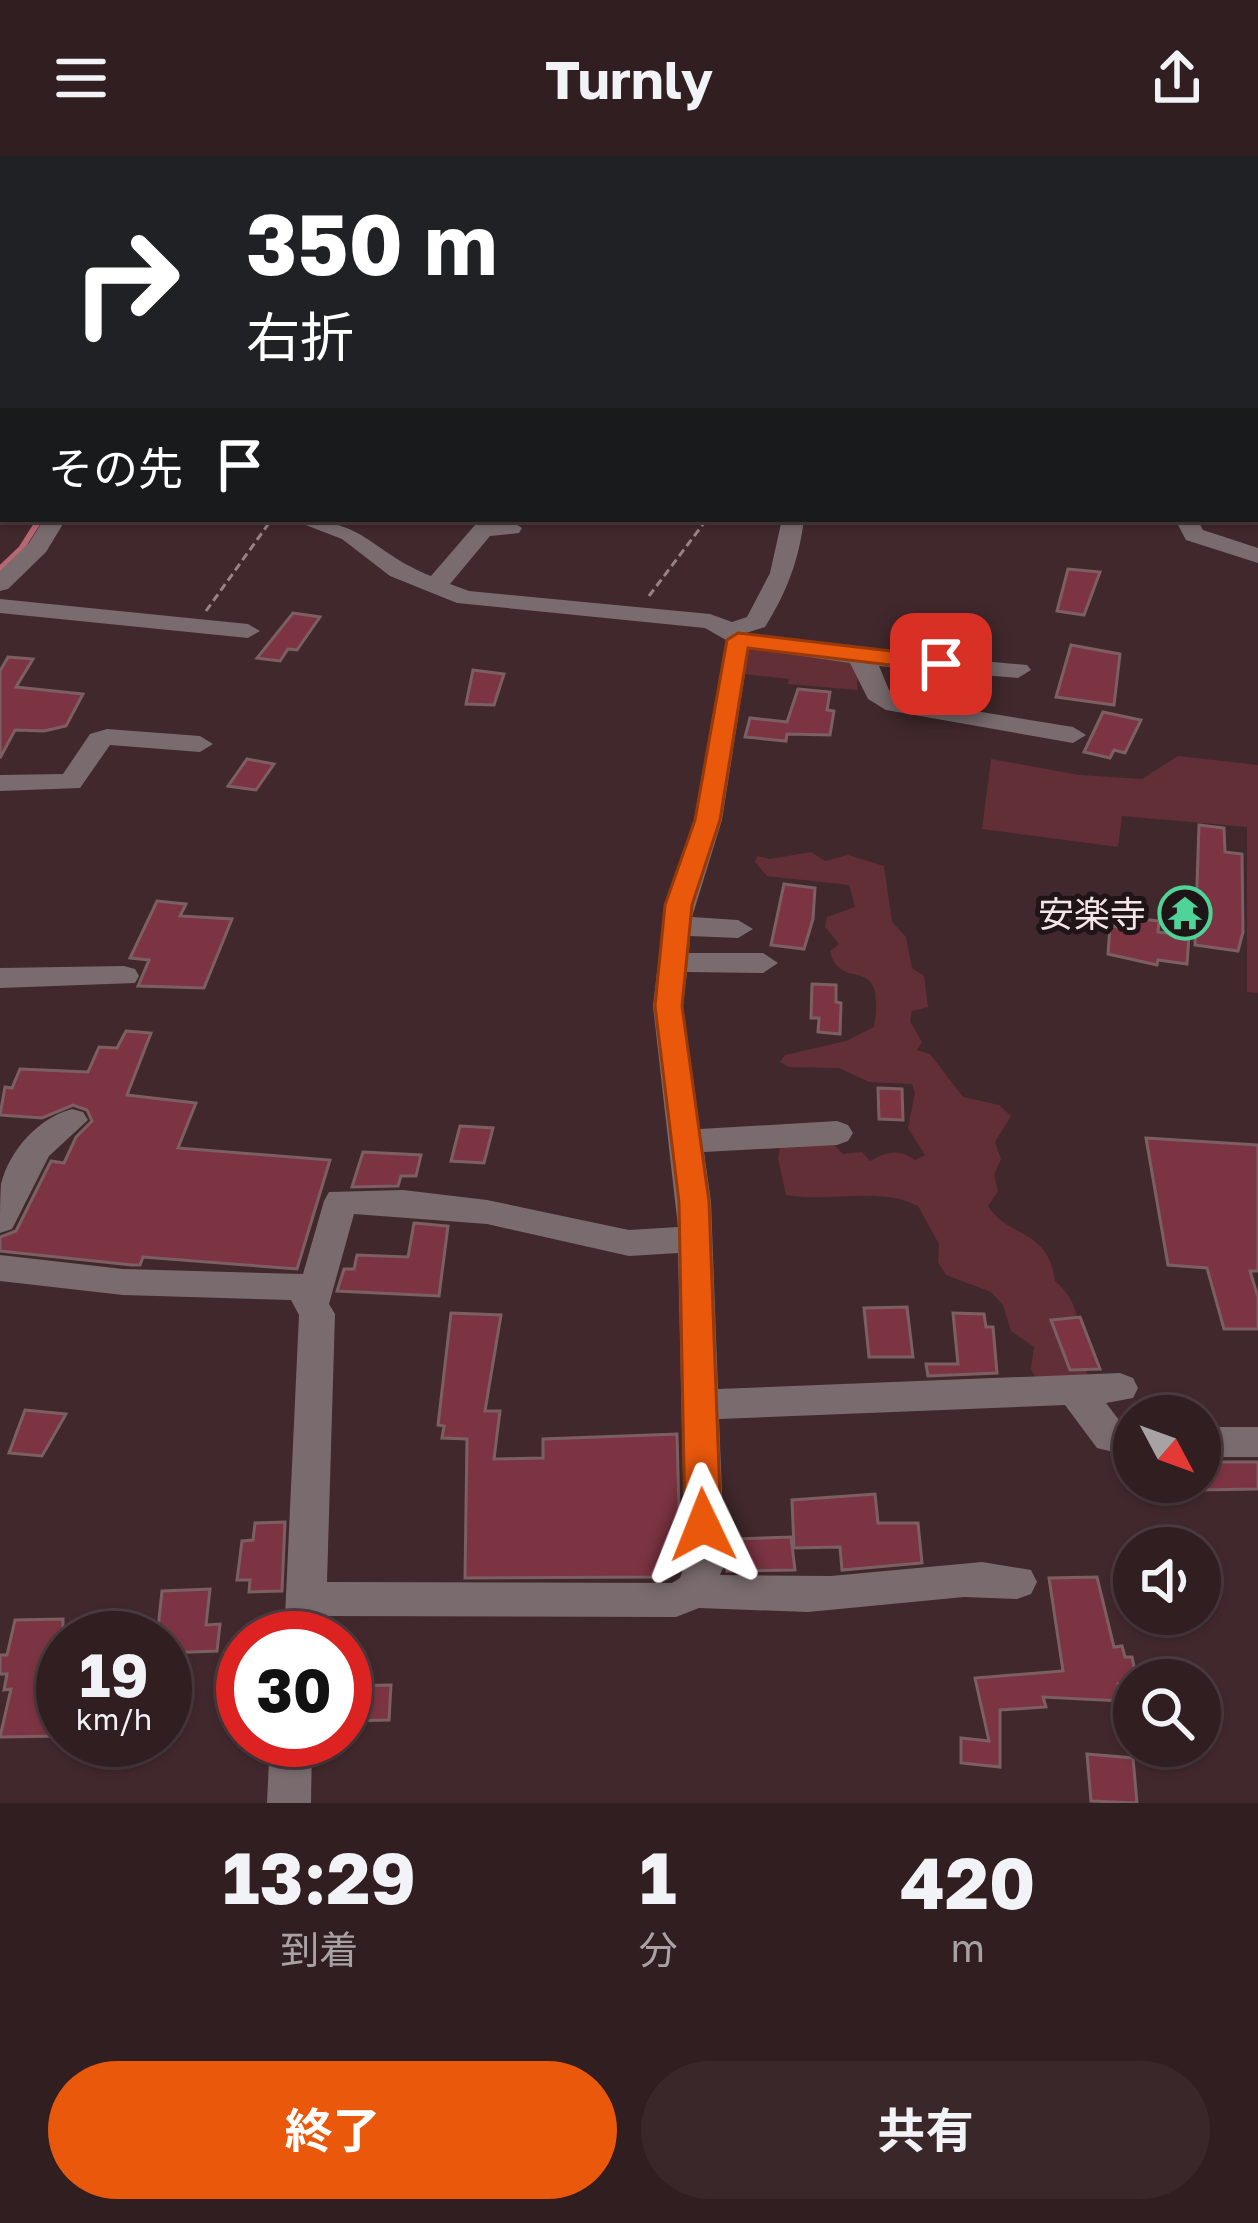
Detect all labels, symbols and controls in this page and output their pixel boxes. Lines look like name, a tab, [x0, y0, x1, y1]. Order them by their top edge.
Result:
icon: menu	[48, 45, 114, 111]
icon: share	[1144, 45, 1210, 111]
text: Turnly	[545, 46, 713, 111]
text: 350 m	[246, 193, 498, 293]
icon: right	[48, 204, 204, 360]
text: 右折	[246, 304, 354, 369]
icon: arrive	[207, 432, 273, 498]
text: その先	[48, 441, 183, 495]
pin	[890, 613, 992, 715]
icon: arrive	[908, 631, 974, 697]
temple icon: 安楽寺	[1157, 885, 1213, 941]
place label: 安楽寺	[1038, 892, 1146, 935]
north arrow	[1113, 1395, 1221, 1503]
map controls	[1113, 1395, 1221, 1767]
position arrow	[640, 1462, 766, 1588]
button: sound	[1113, 1527, 1221, 1635]
speed limit sign: 30	[216, 1611, 372, 1767]
text: 19	[79, 1638, 148, 1710]
button: search	[1113, 1659, 1221, 1767]
text: km/h	[76, 1701, 152, 1737]
text: 13:29	[222, 1833, 416, 1920]
text: 1	[639, 1833, 677, 1920]
text: 420	[900, 1838, 1036, 1925]
text: m	[950, 1924, 985, 1971]
text: 到着	[280, 1926, 358, 1973]
text: 分	[638, 1926, 677, 1973]
button: 終了	[48, 2061, 617, 2199]
button: 共有	[641, 2061, 1210, 2199]

